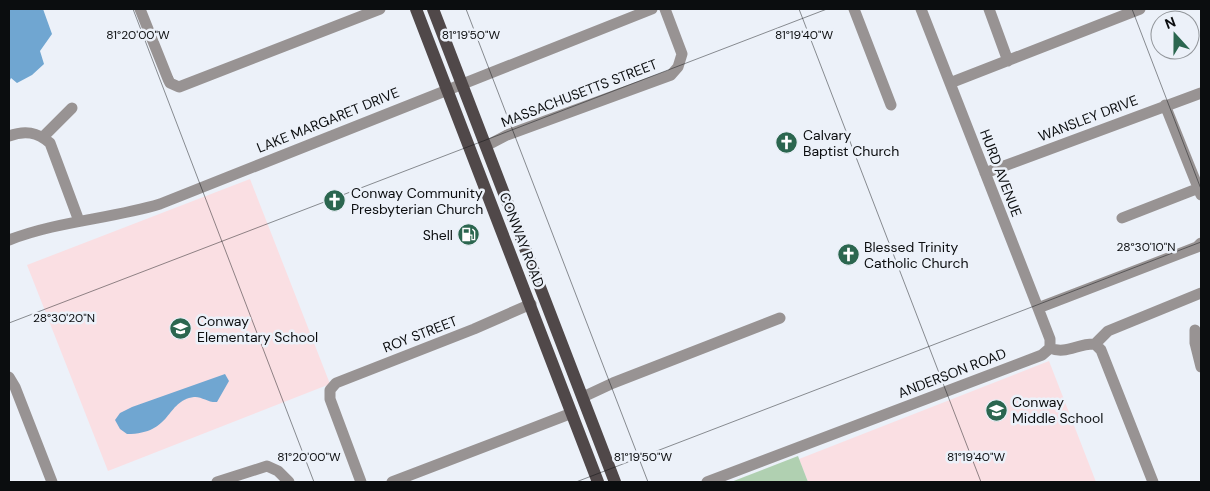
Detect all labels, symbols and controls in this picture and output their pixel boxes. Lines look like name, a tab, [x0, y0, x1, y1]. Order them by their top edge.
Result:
north arrow	[1150, 10, 1200, 60]
text: N	[1162, 13, 1178, 33]
text: 81°20'00"W	[106, 27, 170, 43]
text: 81°19'50"W	[442, 27, 501, 43]
text: 81°19'40"W	[775, 27, 833, 43]
street label: MASSACHUSETTS STREET	[498, 55, 660, 131]
street label: LAKE MARGARET DRIVE	[254, 83, 402, 157]
street label: WANSLEY DRIVE	[1036, 91, 1140, 145]
place label: Calvary Baptist Church	[803, 126, 899, 160]
street label: HURD AVENUE	[976, 127, 1026, 219]
church icon: Calvary Baptist Church	[775, 131, 799, 155]
place label: Conway Community Presbyterian Church	[351, 184, 483, 218]
church icon: Conway Community Presbyterian Church	[323, 189, 347, 213]
street label: CONWAY ROAD	[496, 190, 548, 290]
fuel station icon: Shell	[457, 223, 481, 247]
place label: Shell	[423, 226, 453, 244]
place label: Blessed Trinity Catholic Church	[864, 238, 969, 272]
text: 28°30'10"N	[1116, 239, 1176, 255]
church icon: Blessed Trinity Catholic Church	[836, 243, 860, 267]
text: 28°30'20"N	[33, 310, 95, 326]
place label: Conway Elementary School	[197, 312, 318, 346]
street label: ROY STREET	[380, 312, 460, 356]
school or university icon: Conway Elementary School	[169, 317, 193, 341]
street label: ANDERSON ROAD	[895, 344, 1009, 402]
place label: Conway Middle School	[1012, 393, 1103, 427]
school or university icon: Conway Middle School	[984, 398, 1008, 422]
text: 81°20'00"W	[277, 449, 341, 465]
text: 81°19'50"W	[614, 449, 673, 465]
text: 81°19'40"W	[947, 449, 1005, 465]

